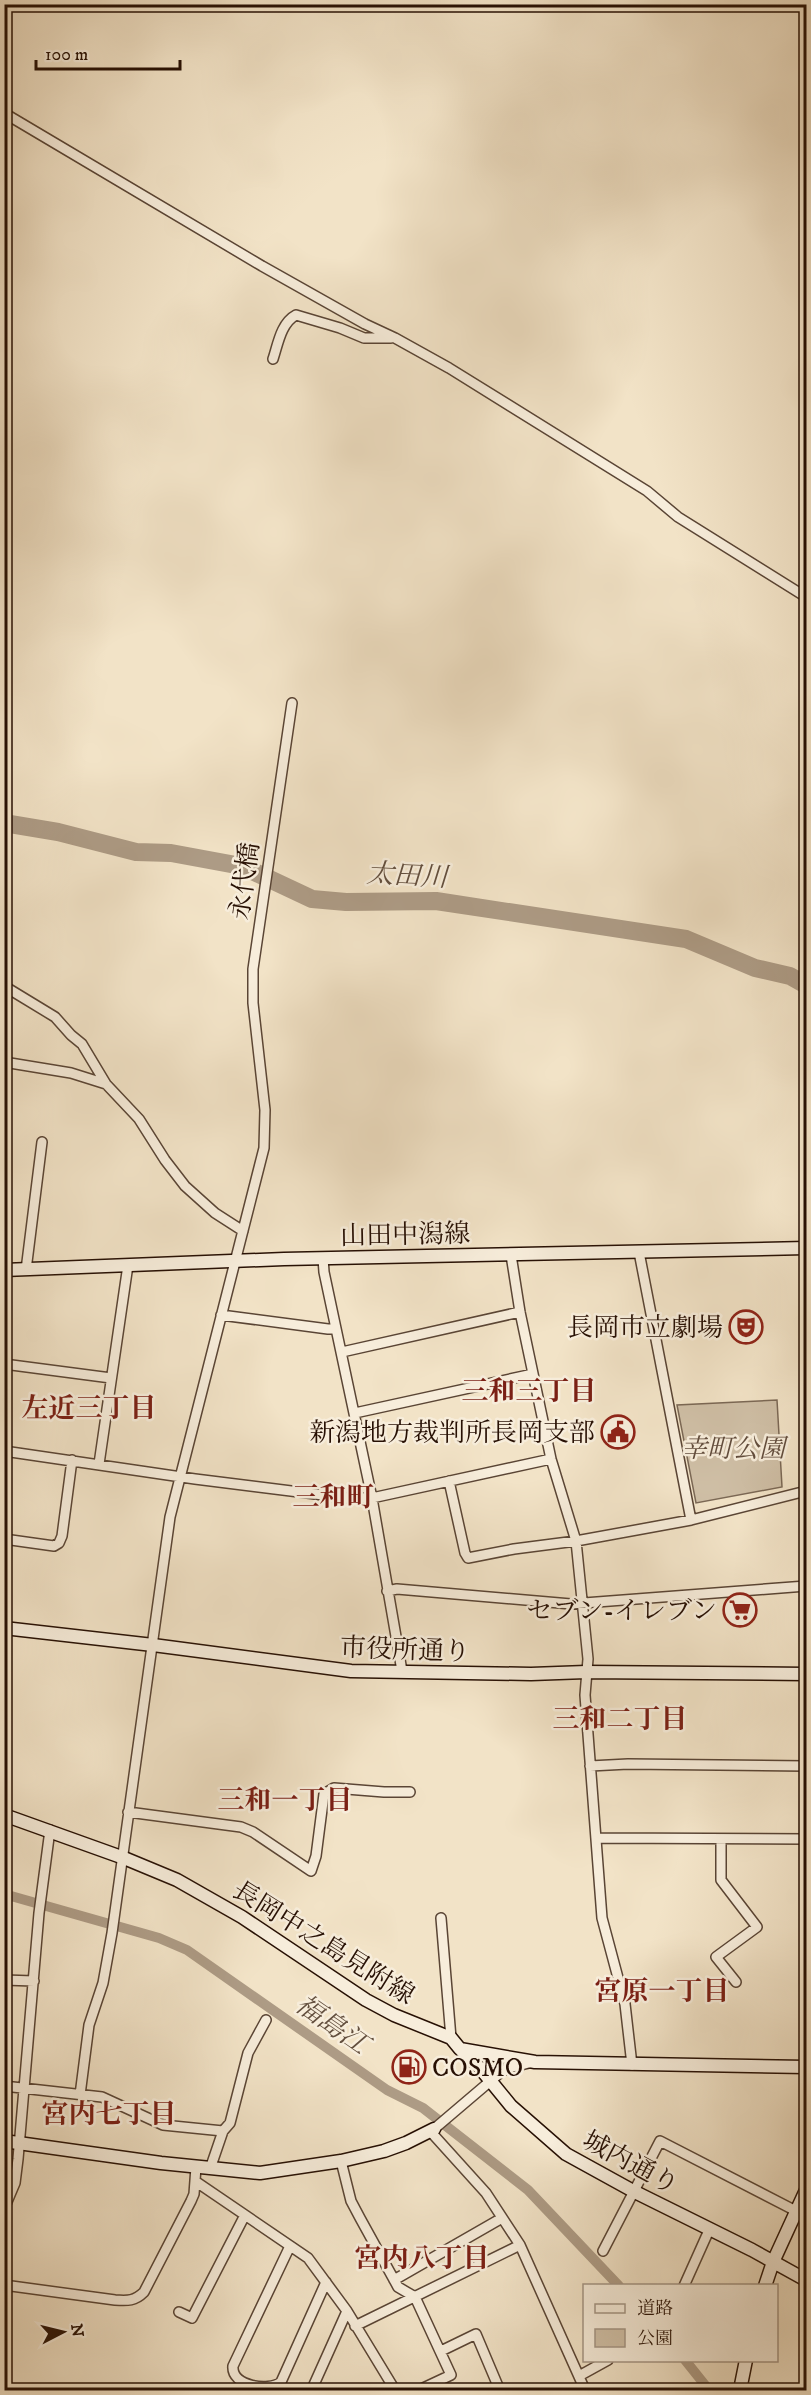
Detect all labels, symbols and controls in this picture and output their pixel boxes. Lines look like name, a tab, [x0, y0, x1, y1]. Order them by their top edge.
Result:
scale bar	[36, 33, 180, 71]
text: 100 m	[45, 44, 88, 66]
street label: 永代橋	[224, 840, 267, 922]
water label: 太田川	[366, 857, 451, 895]
street label: 山田中潟線	[340, 1218, 470, 1253]
theatre icon: 長岡市立劇場	[728, 1309, 764, 1345]
place label: 長岡市立劇場	[567, 1312, 723, 1345]
district label: 三和三丁目	[462, 1375, 597, 1409]
district label: 左近三丁目	[22, 1392, 157, 1426]
public building icon: 新潟地方裁判所長岡支部	[600, 1414, 636, 1450]
place label: 新潟地方裁判所長岡支部	[309, 1417, 595, 1450]
park label: 幸町公園	[681, 1433, 789, 1466]
district label: 三和町	[293, 1481, 374, 1515]
supermarket icon: セブン-イレブン	[722, 1592, 758, 1628]
place label: セブン-イレブン	[527, 1595, 717, 1628]
street label: 市役所通り	[339, 1632, 470, 1669]
district label: 三和二丁目	[553, 1703, 688, 1737]
district label: 三和一丁目	[218, 1784, 353, 1818]
street label: 長岡中之島見附線	[226, 1874, 420, 2012]
district label: 宮原一丁目	[595, 1975, 730, 2009]
water label: 福島江	[288, 1988, 378, 2064]
fuel station icon: COSMO	[391, 2049, 427, 2085]
place label: COSMO	[432, 2052, 523, 2085]
district label: 宮内七丁目	[42, 2098, 177, 2132]
street label: 城内通り	[577, 2124, 684, 2202]
district label: 宮内八丁目	[355, 2242, 490, 2276]
legend	[583, 2284, 778, 2362]
text: 道路	[637, 2298, 673, 2320]
north arrow	[33, 2302, 93, 2362]
text: N	[66, 2323, 88, 2338]
text: 公園	[637, 2328, 673, 2350]

